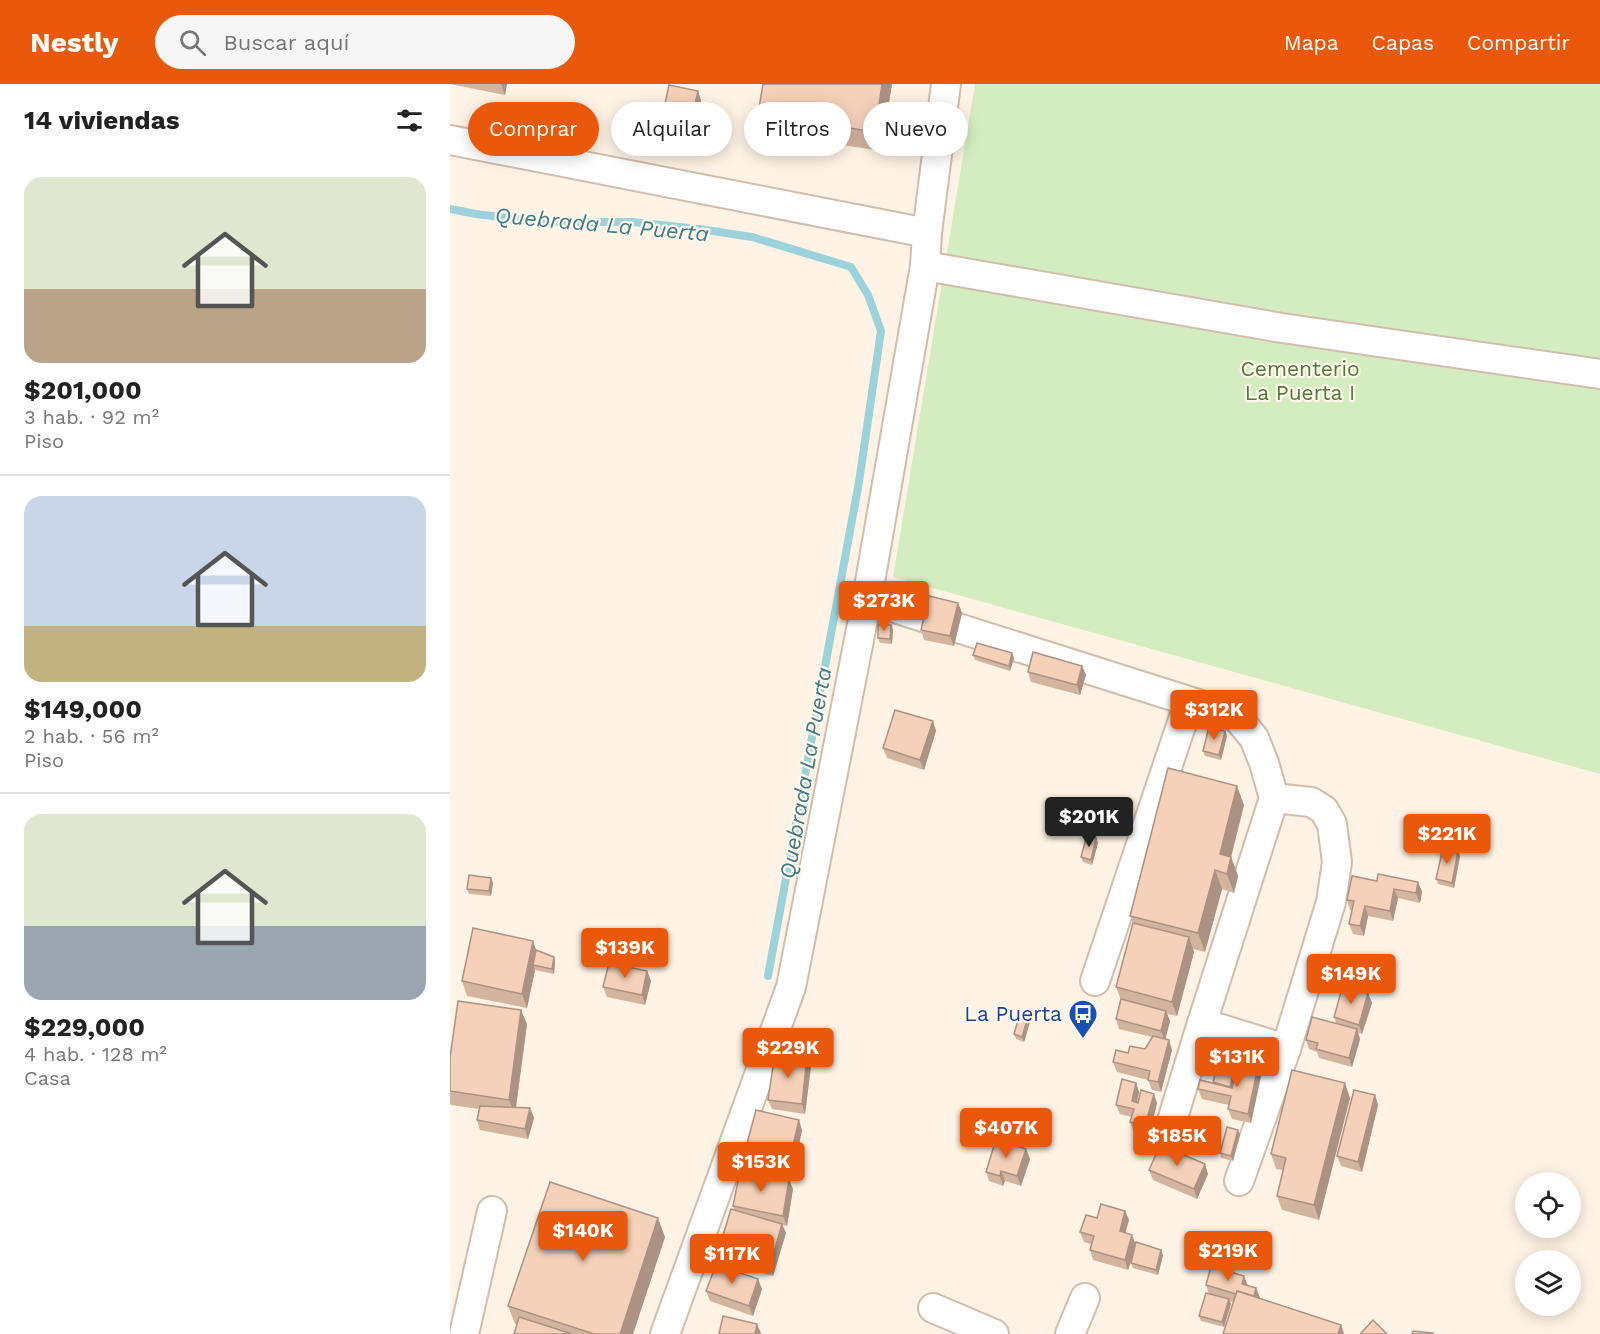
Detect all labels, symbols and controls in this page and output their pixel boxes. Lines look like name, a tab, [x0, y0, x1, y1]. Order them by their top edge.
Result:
search box	[155, 15, 575, 69]
text: Nestly	[30, 26, 119, 59]
icon: search	[176, 26, 209, 59]
text: Buscar aquí	[224, 30, 349, 55]
text: Mapa	[1284, 30, 1339, 55]
text: Capas	[1372, 30, 1434, 55]
text: Compartir	[1467, 30, 1570, 55]
chip: Comprar	[468, 102, 599, 156]
chip: Alquilar	[611, 102, 732, 156]
chip: Filtros	[744, 102, 851, 156]
chip: Nuevo	[863, 102, 968, 156]
icon: filters	[393, 104, 426, 137]
text: 14 viviendas	[24, 105, 180, 135]
water label: Quebrada La Puerta	[494, 203, 710, 246]
icon: home	[171, 216, 279, 324]
park label: Cementerio La Puerta I	[1240, 356, 1360, 405]
text: $201,000	[24, 375, 142, 405]
text: 3 hab. · 92 m²	[24, 405, 159, 429]
text: Piso	[24, 429, 64, 453]
icon: home	[171, 535, 279, 643]
pin: $273K	[842, 581, 926, 632]
text: $273K	[853, 588, 915, 612]
water label: Quebrada La Puerta	[775, 665, 836, 881]
pin: $312K	[1172, 690, 1256, 741]
text: $149,000	[24, 694, 142, 724]
text: $312K	[1184, 697, 1244, 721]
text: 2 hab. · 56 m²	[24, 724, 159, 748]
text: Piso	[24, 748, 64, 772]
pin: $201K	[1047, 797, 1131, 848]
text: $201K	[1059, 804, 1119, 828]
pin: $221K	[1405, 814, 1489, 865]
text: $221K	[1417, 821, 1477, 845]
icon: home	[171, 853, 279, 961]
pin: $139K	[583, 928, 667, 979]
text: $139K	[595, 935, 655, 959]
pin: $149K	[1309, 954, 1393, 1005]
text: $149K	[1321, 961, 1381, 985]
bus stop icon: La Puerta	[1067, 998, 1099, 1040]
place label: La Puerta	[964, 1001, 1062, 1026]
text: $229,000	[24, 1012, 145, 1042]
pin: $229K	[746, 1028, 830, 1079]
text: $229K	[757, 1035, 819, 1059]
pin: $131K	[1195, 1037, 1279, 1088]
text: 4 hab. · 128 m²	[24, 1042, 167, 1066]
text: $131K	[1209, 1044, 1265, 1068]
text: Casa	[24, 1066, 71, 1090]
pin: $407K	[964, 1108, 1048, 1159]
text: $407K	[974, 1115, 1038, 1139]
pin: $185K	[1135, 1116, 1219, 1167]
text: $185K	[1147, 1123, 1207, 1147]
pin: $153K	[719, 1142, 803, 1193]
text: $153K	[732, 1149, 790, 1173]
map controls	[1515, 1172, 1581, 1316]
button: locate	[1515, 1172, 1581, 1238]
pin: $140K	[541, 1211, 625, 1262]
text: $140K	[552, 1218, 614, 1242]
pin: $219K	[1186, 1231, 1270, 1282]
pin: $117K	[690, 1234, 774, 1285]
text: $219K	[1198, 1238, 1258, 1262]
text: $117K	[704, 1241, 760, 1265]
button: layers	[1515, 1250, 1581, 1316]

